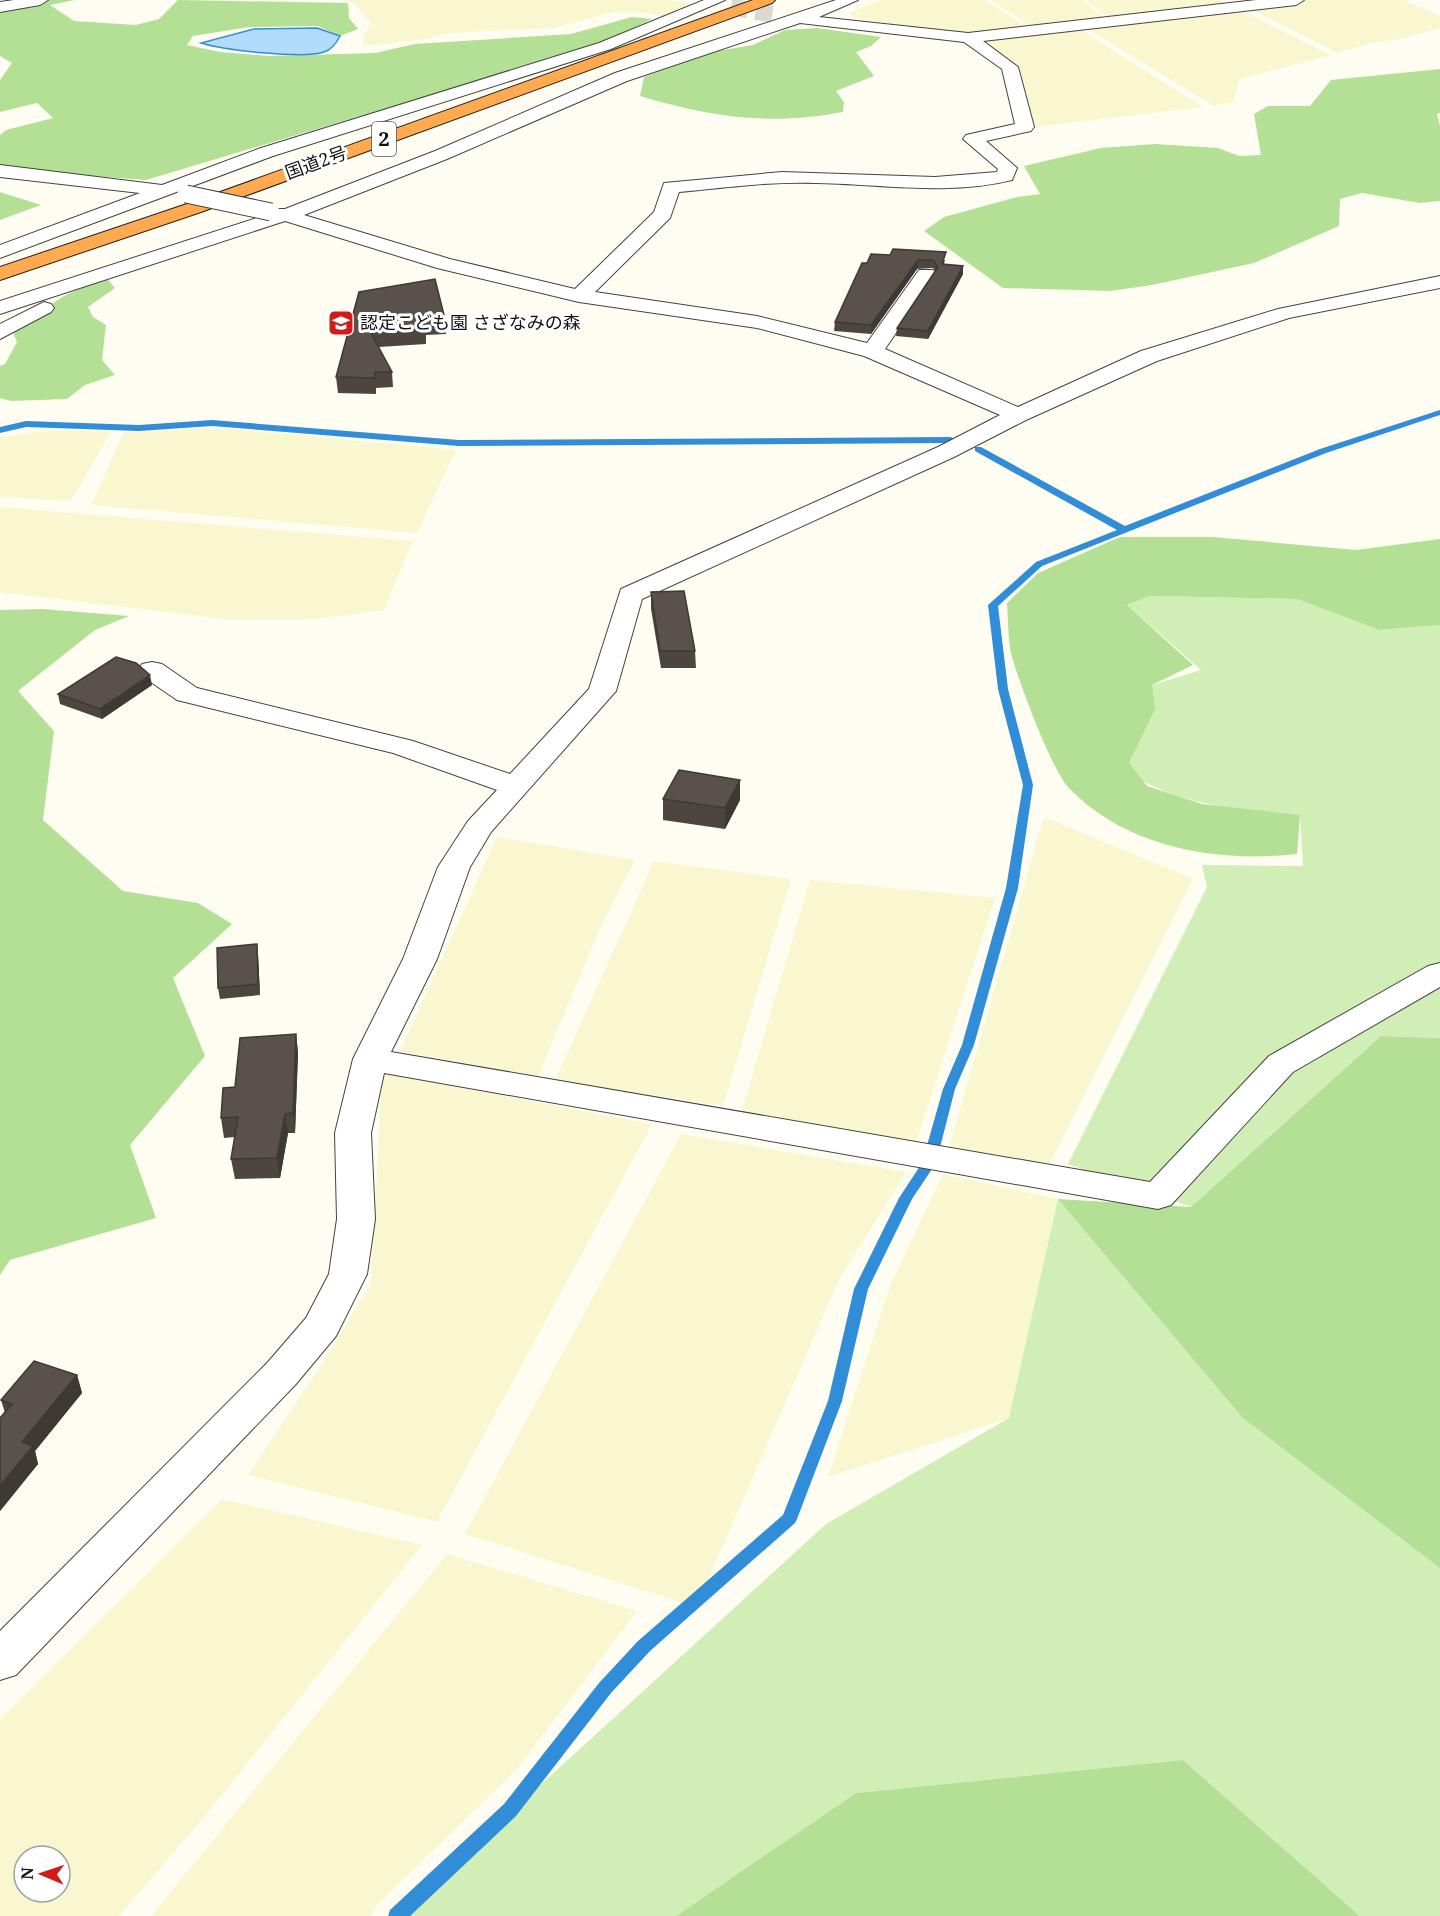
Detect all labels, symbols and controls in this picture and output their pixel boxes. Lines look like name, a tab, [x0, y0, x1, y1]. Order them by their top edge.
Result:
road number: 2	[372, 122, 396, 156]
street label: 国道2号	[281, 140, 350, 184]
school or university icon: 認定こども園 さざなみの森	[326, 308, 356, 338]
place label: 認定こども園 さざなみの森	[360, 310, 581, 334]
north arrow	[12, 1844, 72, 1904]
text: N	[16, 1866, 38, 1880]

